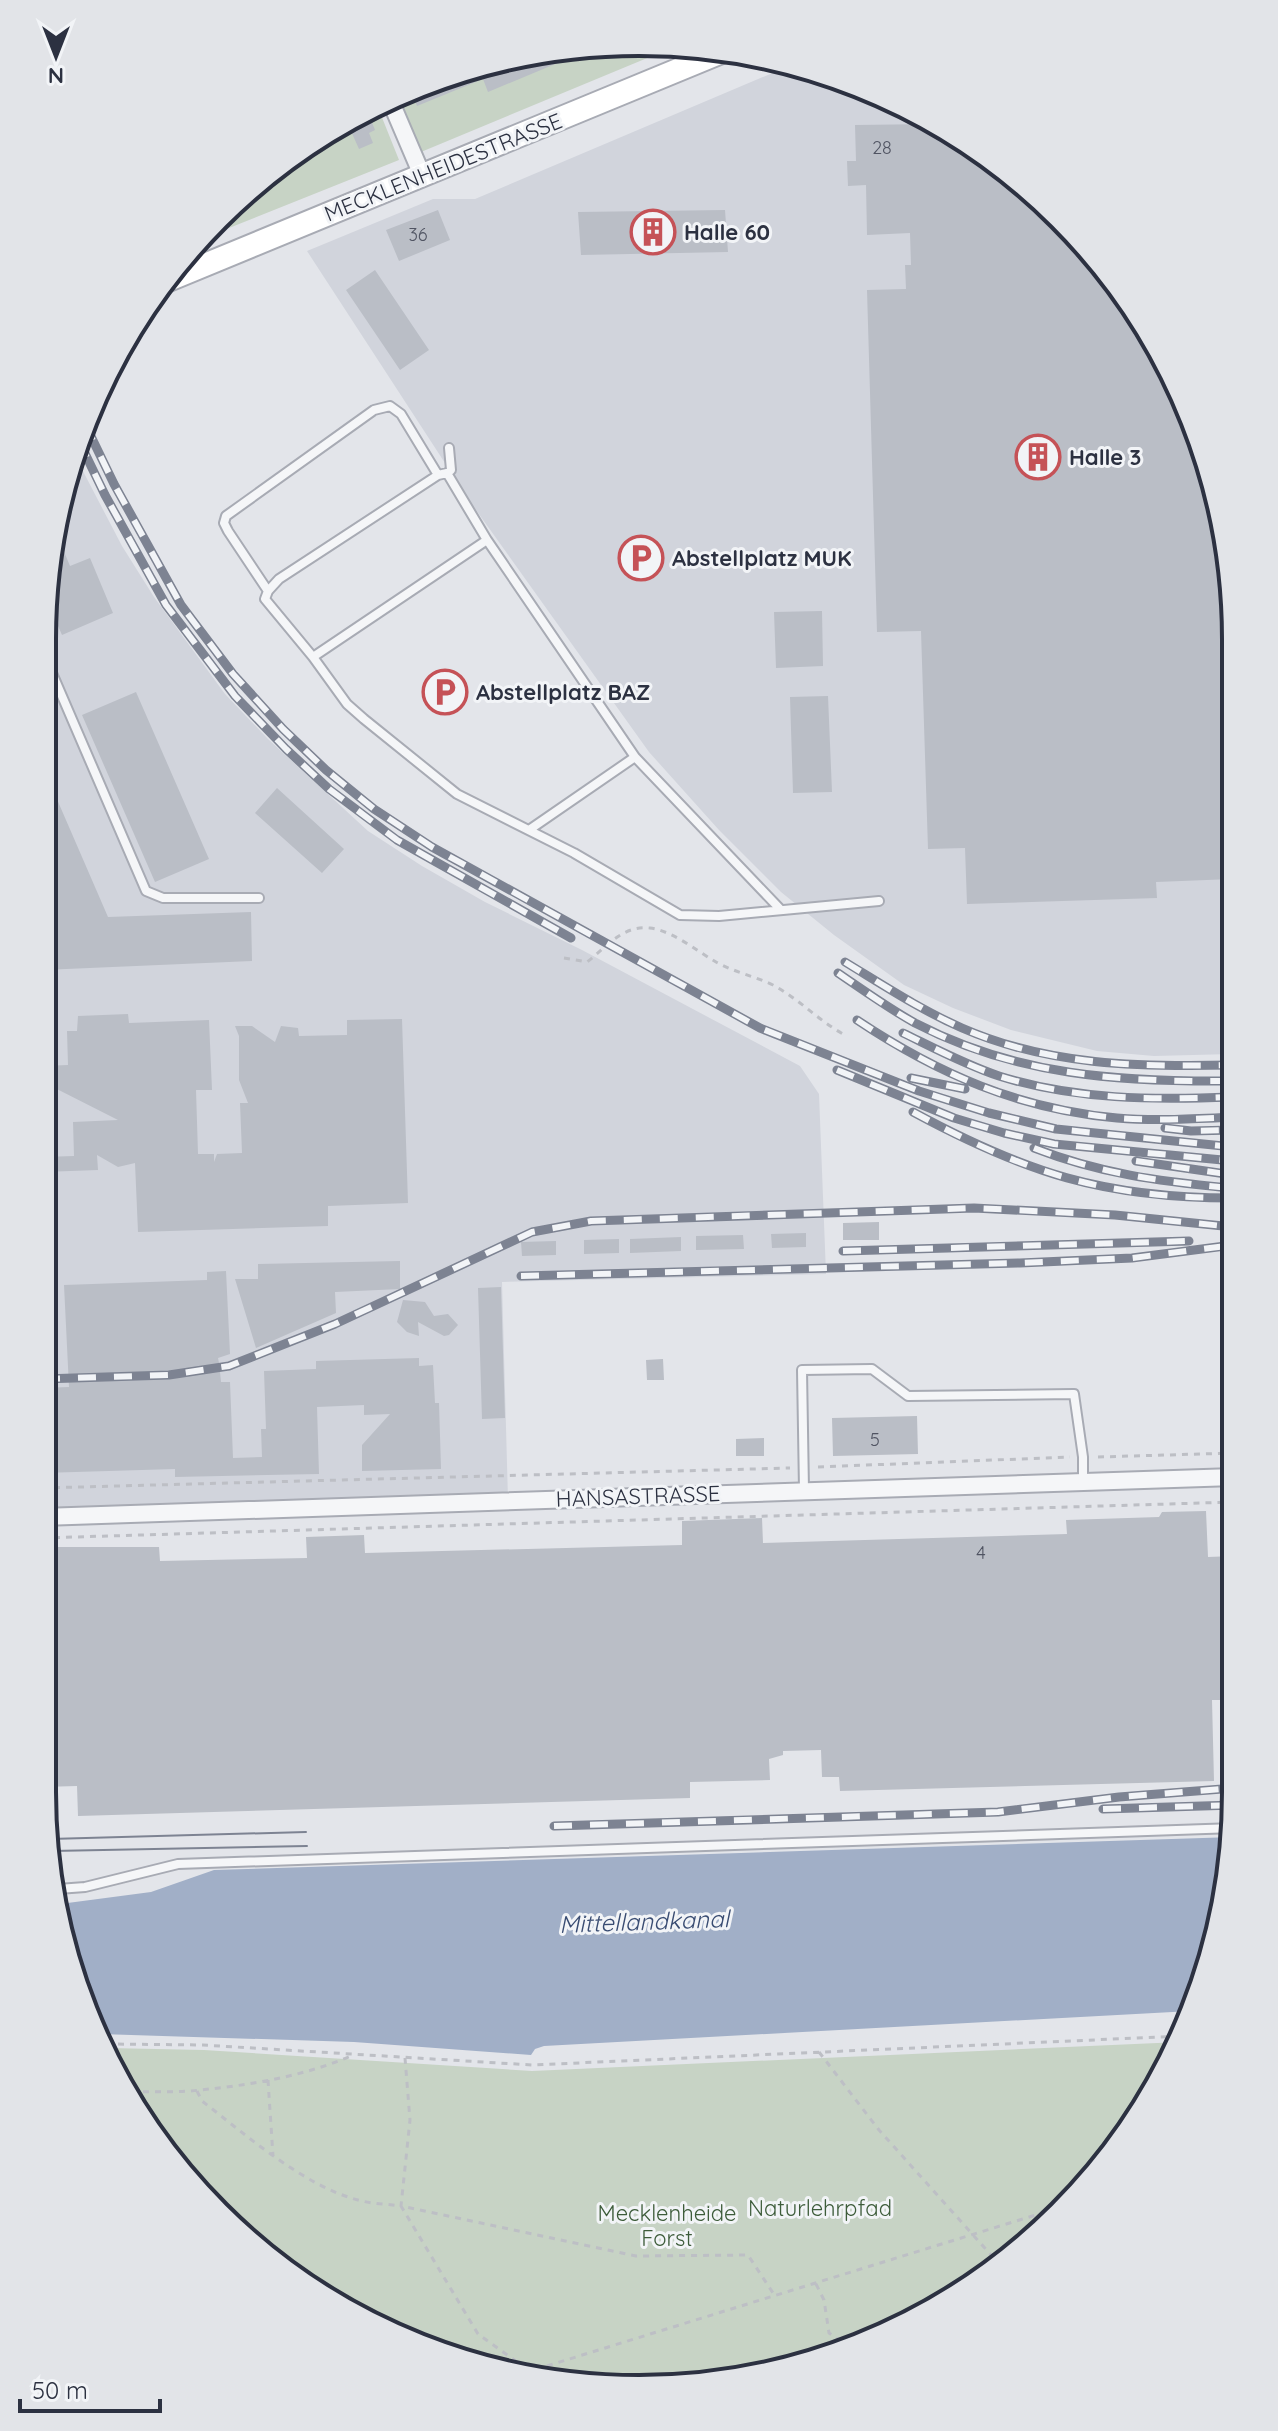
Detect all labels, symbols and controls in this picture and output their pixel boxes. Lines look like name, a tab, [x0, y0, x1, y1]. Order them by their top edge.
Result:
north arrow	[16, 16, 96, 96]
text: N	[48, 62, 64, 90]
street label: MECKLENHEIDESTRASSE	[320, 106, 566, 228]
house number: 28	[872, 136, 892, 159]
building icon: Halle 60	[629, 208, 677, 256]
place label: Halle 60	[684, 218, 770, 246]
house number: 36	[408, 223, 428, 246]
building icon: Halle 3	[1014, 433, 1062, 481]
place label: Halle 3	[1069, 443, 1141, 471]
parking icon: Abstellplatz MUK	[617, 534, 665, 582]
place label: Abstellplatz MUK	[672, 544, 852, 572]
parking icon: Abstellplatz BAZ	[421, 668, 469, 716]
place label: Abstellplatz BAZ	[476, 678, 650, 706]
house number: 5	[870, 1428, 880, 1451]
street label: HANSASTRASSE	[555, 1479, 721, 1513]
house number: 4	[976, 1541, 986, 1564]
water label: Mittellandkanal	[559, 1903, 732, 1939]
park label: Naturlehrpfad	[748, 2194, 892, 2222]
park label: Mecklenheide Forst	[597, 2199, 737, 2252]
scale bar	[20, 2363, 160, 2413]
text: 50 m	[32, 2375, 88, 2405]

